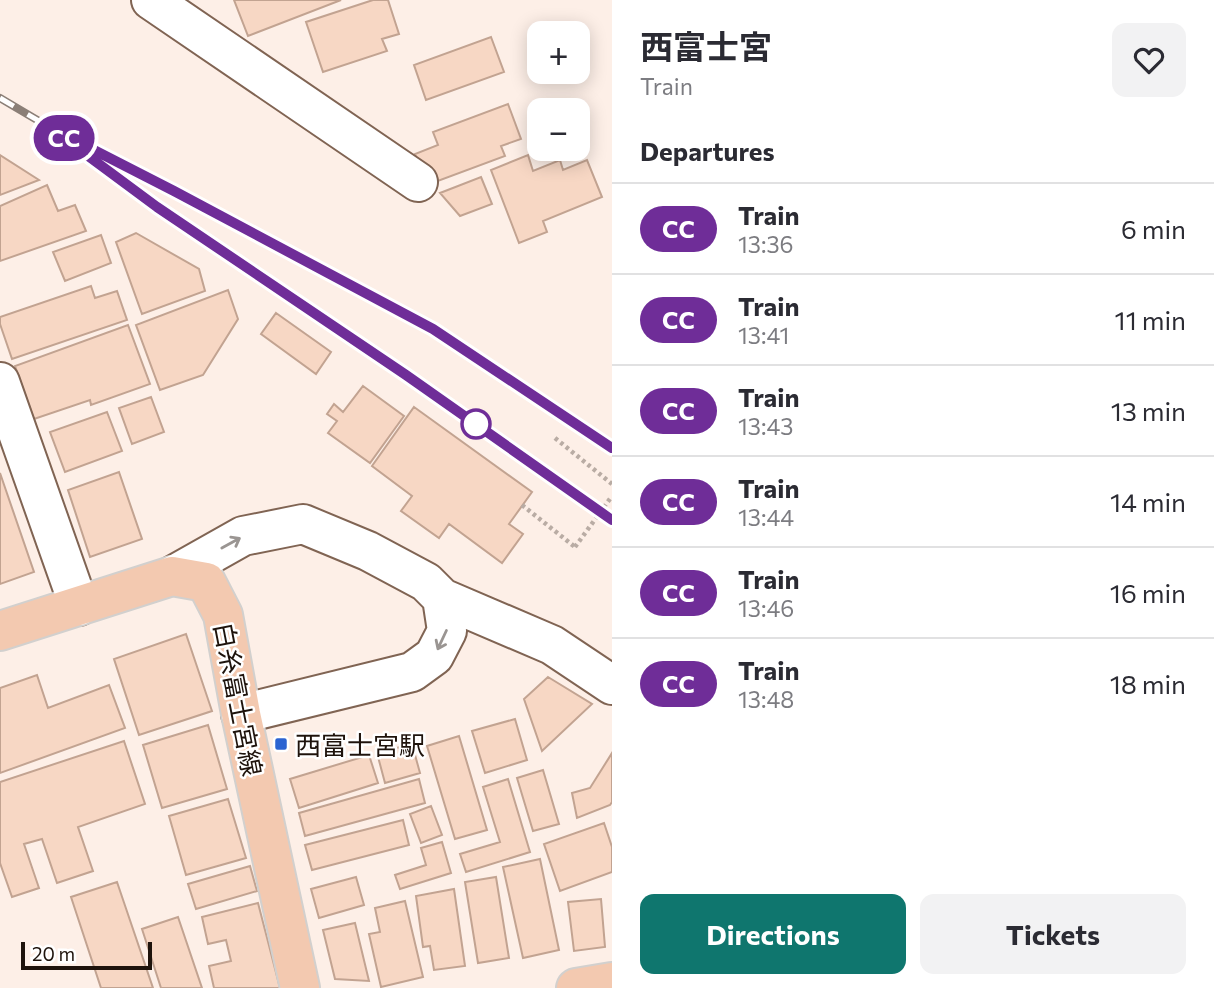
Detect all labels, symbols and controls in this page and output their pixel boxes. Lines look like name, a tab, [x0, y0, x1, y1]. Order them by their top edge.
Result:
map controls	[527, 21, 590, 161]
button: +	[527, 21, 590, 84]
button: heart	[1112, 23, 1186, 97]
text: 西富士宮	[640, 25, 772, 66]
text: Train	[640, 72, 693, 100]
button: −	[527, 98, 590, 161]
line badge: CC	[32, 115, 96, 161]
text: CC	[48, 123, 80, 152]
text: Departures	[640, 135, 775, 166]
text: Train	[738, 199, 800, 230]
text: 6 min	[1121, 213, 1186, 244]
text: CC	[662, 214, 695, 243]
text: 13:36	[738, 230, 793, 258]
text: Train	[738, 290, 800, 321]
text: 11 min	[1115, 304, 1186, 335]
text: CC	[662, 305, 695, 334]
text: 13:41	[738, 321, 789, 349]
text: Train	[738, 381, 800, 412]
text: 13 min	[1111, 395, 1186, 426]
text: CC	[662, 396, 695, 425]
unlabelled marker	[461, 409, 491, 439]
text: 13:43	[738, 412, 793, 440]
text: Train	[738, 472, 800, 503]
text: 14 min	[1110, 486, 1186, 517]
text: CC	[662, 487, 695, 516]
text: 13:44	[738, 503, 794, 531]
one-way arrow	[220, 536, 241, 549]
text: Train	[738, 563, 800, 594]
text: 16 min	[1110, 577, 1186, 608]
text: CC	[662, 578, 695, 607]
text: 13:46	[738, 594, 794, 622]
street label: 白糸富士宮線	[209, 619, 269, 779]
one-way arrow	[435, 629, 448, 650]
text: Train	[738, 654, 800, 685]
text: 18 min	[1110, 668, 1186, 699]
text: CC	[662, 669, 695, 698]
text: 13:48	[738, 685, 794, 713]
place label: 西富士宮駅	[295, 729, 425, 760]
marker: 西富士宮駅	[273, 736, 289, 752]
button: Directions	[640, 894, 906, 974]
button: Tickets	[920, 894, 1186, 974]
scale bar	[21, 939, 152, 971]
text: 20 m	[32, 942, 75, 965]

